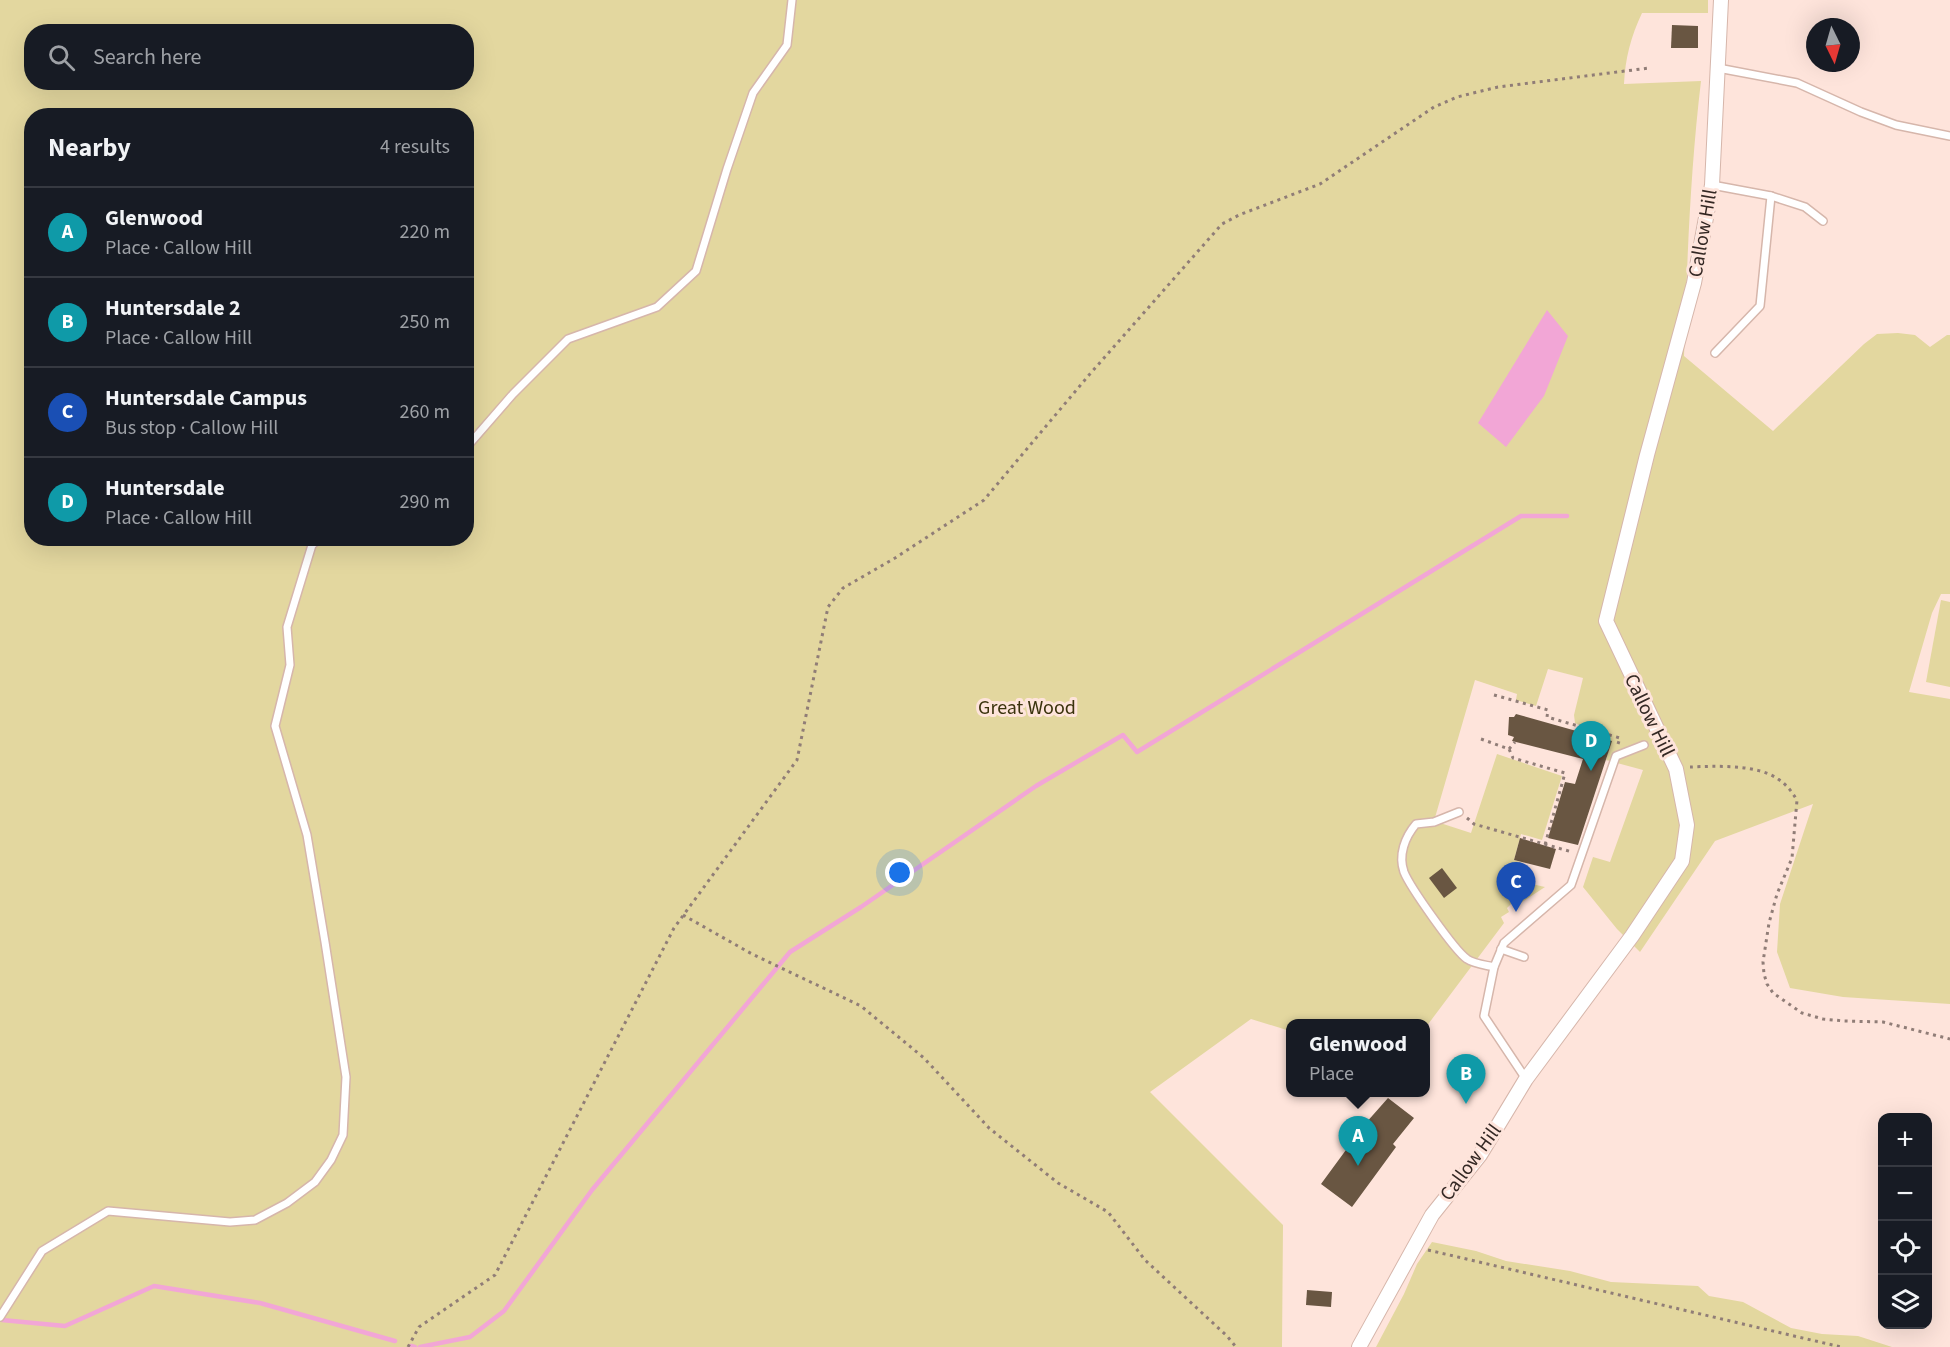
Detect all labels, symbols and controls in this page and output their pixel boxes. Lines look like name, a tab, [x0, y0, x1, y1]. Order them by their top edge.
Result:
north arrow	[1806, 18, 1860, 72]
search box	[24, 24, 474, 90]
icon: search	[45, 41, 78, 74]
text: Search here	[93, 41, 201, 73]
text: Nearby	[48, 129, 131, 166]
text: 4 results	[380, 133, 450, 161]
street label: Callow Hill	[1681, 187, 1725, 279]
text: Glenwood	[105, 202, 203, 234]
text: A	[62, 218, 73, 246]
text: 220 m	[400, 218, 450, 246]
text: Place · Callow Hill	[105, 234, 252, 262]
text: Huntersdale 2	[105, 292, 241, 324]
text: B	[61, 308, 74, 336]
text: 250 m	[400, 308, 450, 336]
text: Place · Callow Hill	[105, 324, 252, 352]
text: Huntersdale Campus	[105, 382, 307, 414]
text: C	[62, 398, 73, 426]
text: 260 m	[400, 398, 450, 426]
text: Bus stop · Callow Hill	[105, 414, 278, 442]
text: Huntersdale	[105, 472, 225, 504]
text: D	[61, 488, 74, 516]
text: 290 m	[400, 488, 450, 516]
text: Place · Callow Hill	[105, 504, 252, 532]
street label: Callow Hill	[1617, 669, 1681, 762]
park label: Great Wood	[978, 694, 1076, 722]
pin: D	[1572, 722, 1610, 771]
your location	[885, 858, 914, 887]
pin: C	[1496, 862, 1536, 912]
popup	[1286, 1019, 1430, 1097]
text: Glenwood	[1309, 1028, 1407, 1060]
pin: B	[1446, 1054, 1486, 1104]
text: Place	[1309, 1060, 1354, 1088]
map controls	[1878, 1113, 1932, 1329]
button: +	[1878, 1113, 1932, 1167]
pin: A	[1338, 1116, 1378, 1166]
street label: Callow Hill	[1433, 1118, 1508, 1207]
button: −	[1878, 1167, 1932, 1221]
button: locate	[1878, 1221, 1932, 1275]
button: layers	[1878, 1275, 1932, 1329]

